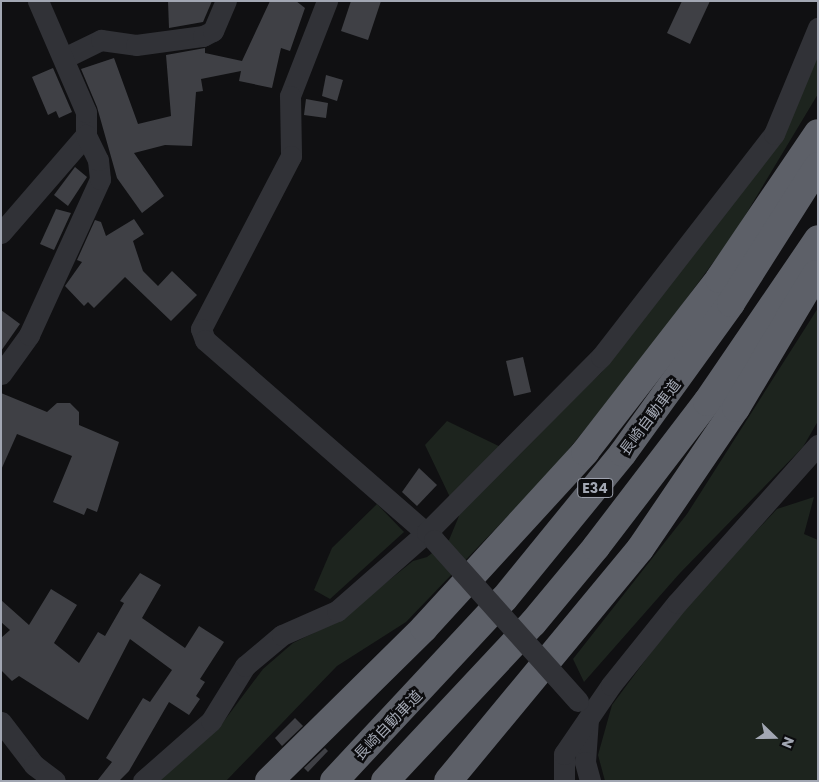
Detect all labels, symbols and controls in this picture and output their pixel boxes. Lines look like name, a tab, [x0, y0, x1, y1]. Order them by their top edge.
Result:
street label: 長崎自動車道	[616, 376, 684, 458]
road number: E34	[576, 476, 614, 499]
street label: 長崎自動車道	[350, 686, 426, 764]
north arrow	[749, 712, 799, 762]
text: N	[777, 734, 799, 751]

